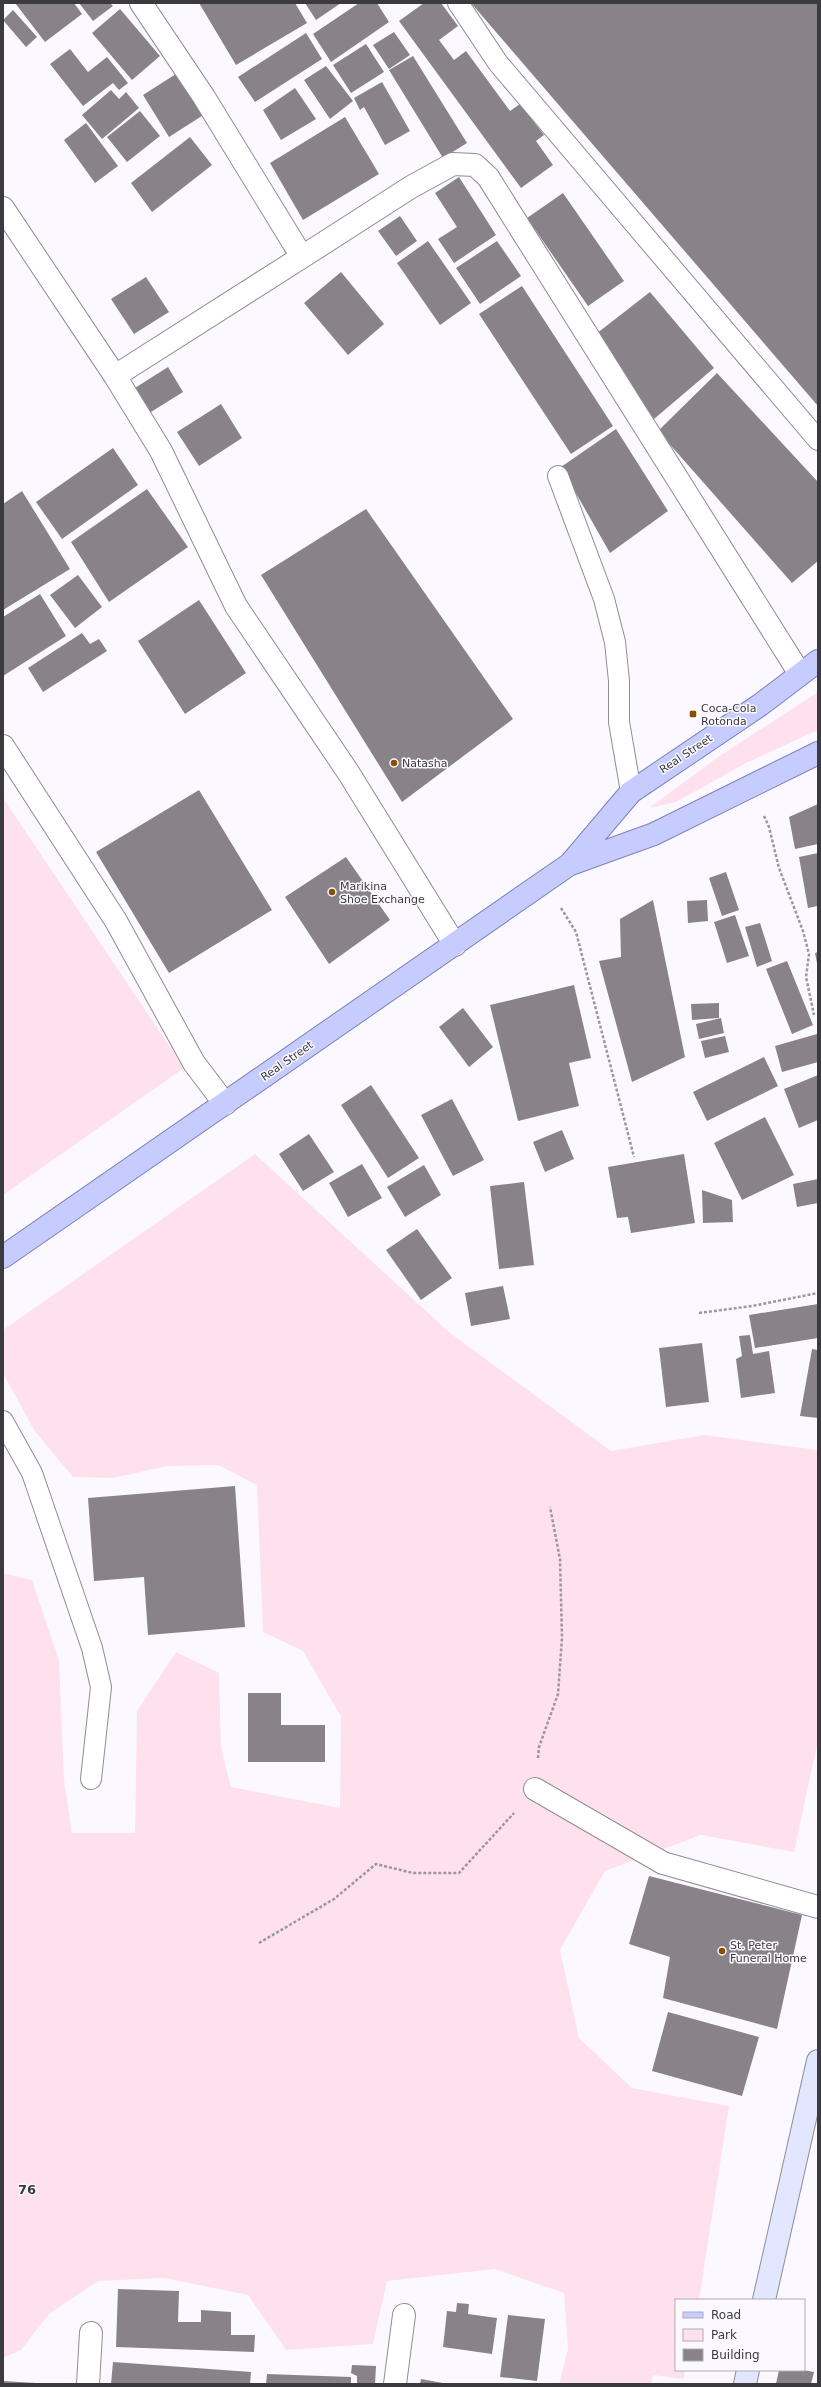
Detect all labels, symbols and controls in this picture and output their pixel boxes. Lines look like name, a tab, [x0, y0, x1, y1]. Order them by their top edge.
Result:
place label: Coca-Cola Rotonda	[701, 702, 756, 728]
marker: Coca-Cola Rotonda	[688, 709, 698, 719]
street label: Real Street	[657, 731, 715, 776]
place label: Natasha	[402, 757, 447, 770]
marker: Natasha	[389, 758, 399, 768]
place label: Marikina Shoe Exchange	[340, 880, 425, 906]
marker: Marikina Shoe Exchange	[327, 887, 337, 897]
street label: Real Street	[258, 1038, 316, 1084]
place label: St. Peter Funeral Home	[730, 1939, 807, 1965]
marker: St. Peter Funeral Home	[717, 1946, 727, 1956]
district label: 76	[18, 2182, 36, 2197]
legend	[675, 2299, 805, 2371]
text: Road	[711, 2308, 741, 2322]
text: Park	[711, 2328, 737, 2342]
text: Building	[711, 2348, 760, 2362]

